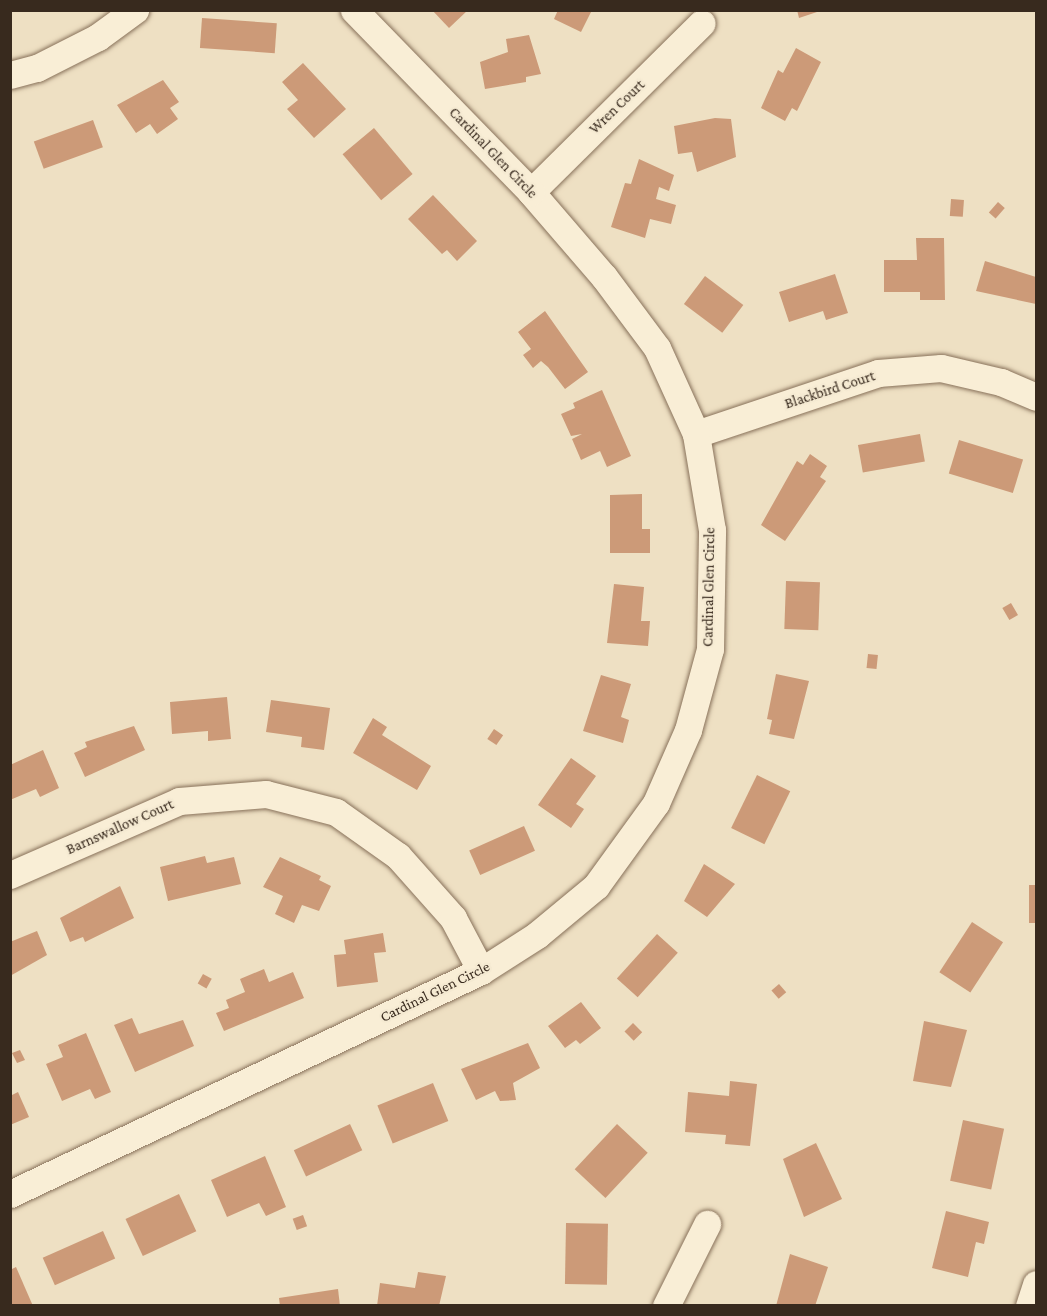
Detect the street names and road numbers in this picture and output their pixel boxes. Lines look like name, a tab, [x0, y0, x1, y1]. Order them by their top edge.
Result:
street label: Wren Court	[585, 76, 649, 138]
street label: Cardinal Glen Circle	[445, 104, 541, 202]
street label: Blackbird Court	[782, 367, 878, 413]
street label: Cardinal Glen Circle	[699, 527, 719, 647]
street label: Barnswallow Court	[63, 795, 177, 859]
street label: Cardinal Glen Circle	[377, 958, 493, 1026]

